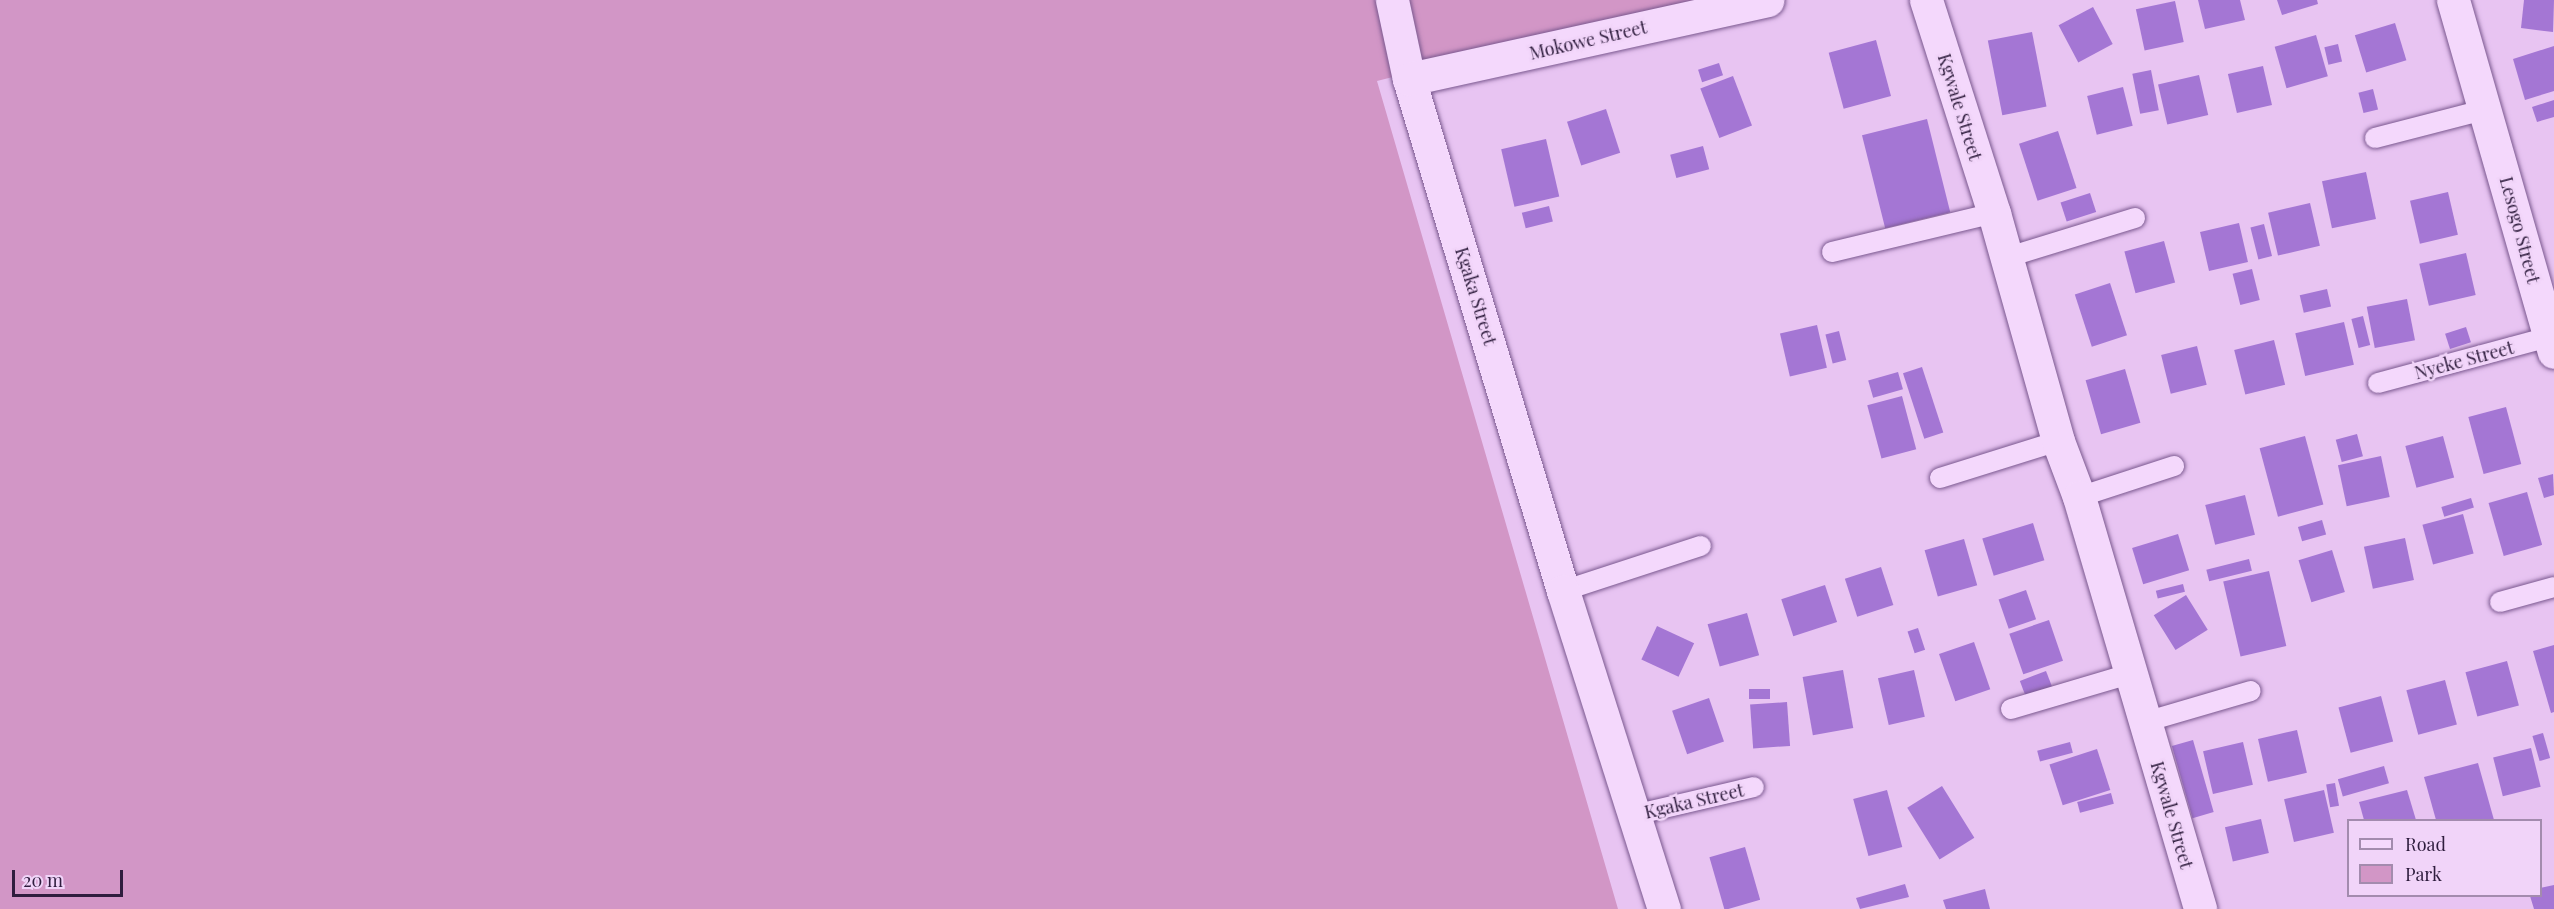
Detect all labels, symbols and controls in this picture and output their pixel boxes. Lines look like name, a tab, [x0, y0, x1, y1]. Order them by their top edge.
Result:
street label: Mokowe Street	[1527, 16, 1649, 64]
street label: Kgwale Street	[1933, 51, 1987, 163]
street label: Lesogo Street	[2495, 174, 2545, 286]
street label: Kgaka Street	[1451, 244, 1501, 348]
street label: Nyeke Street	[2412, 336, 2516, 384]
street label: Kgwale Street	[2146, 759, 2198, 871]
street label: Kgaka Street	[1642, 779, 1746, 823]
legend	[2347, 819, 2542, 897]
text: Road	[2405, 832, 2446, 856]
scale bar	[15, 858, 126, 896]
text: Park	[2405, 862, 2442, 886]
text: 20 m	[23, 868, 63, 892]

